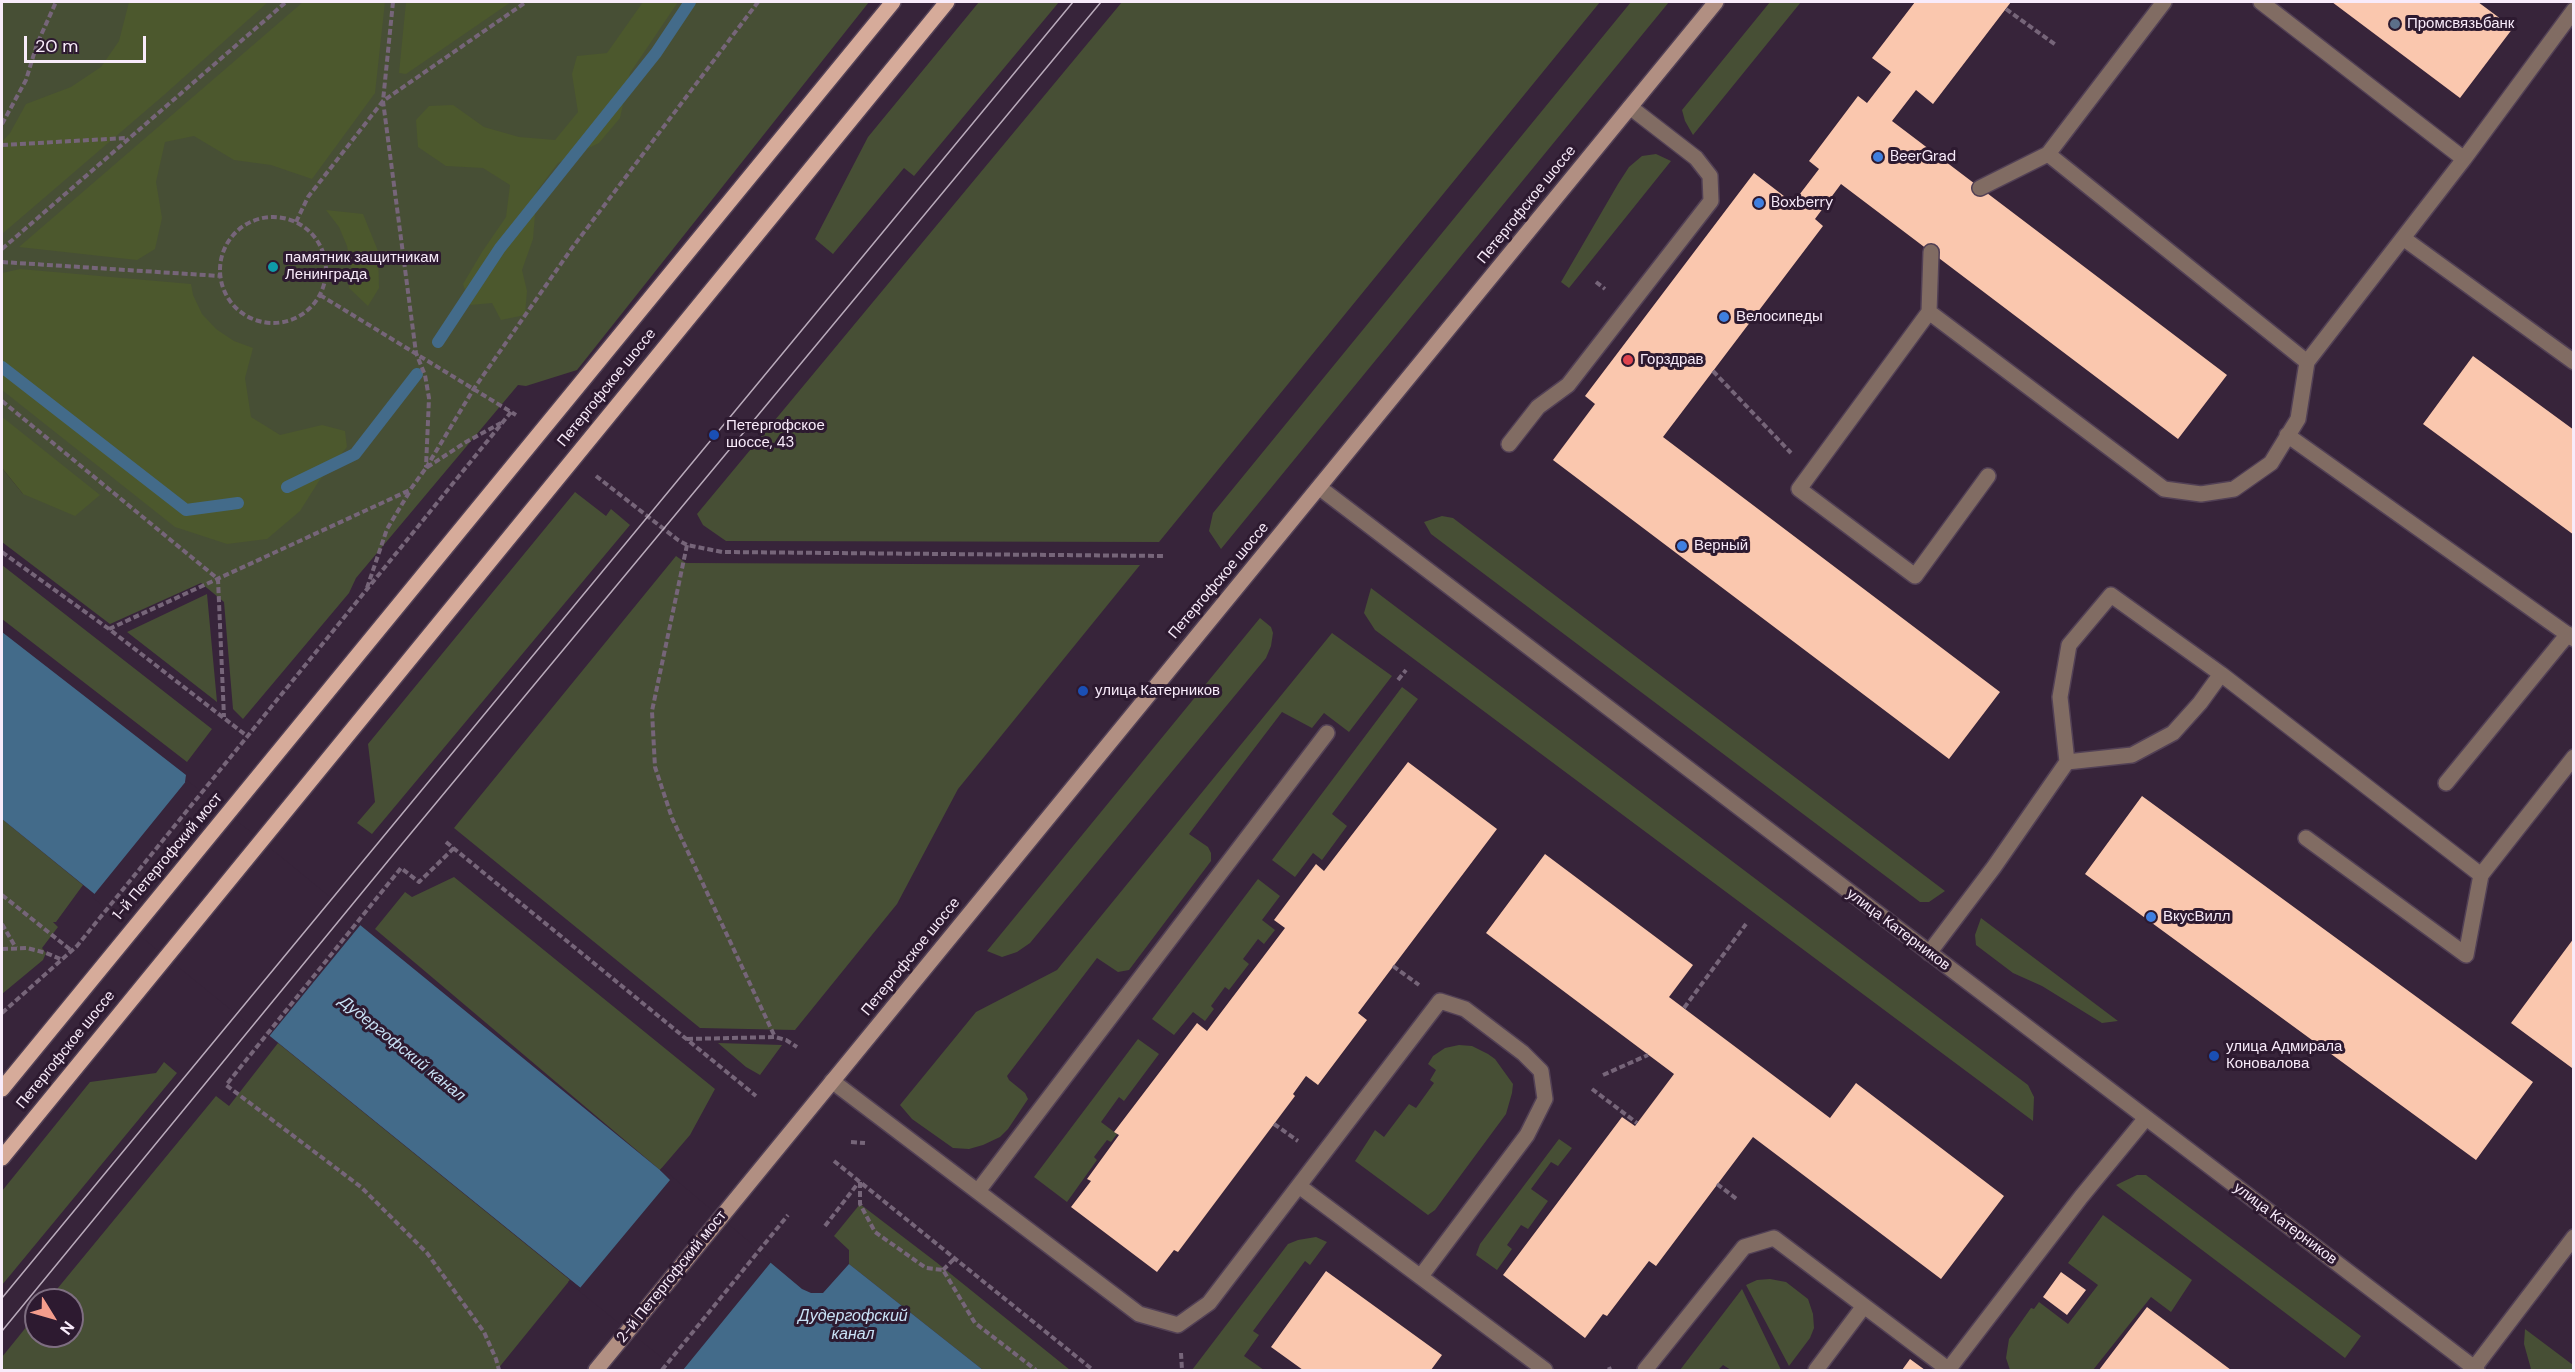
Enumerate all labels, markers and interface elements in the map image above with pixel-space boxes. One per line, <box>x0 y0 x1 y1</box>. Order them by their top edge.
place label: Промсвязьбанк <box>2407 15 2514 33</box>
marker: Промсвязьбанк <box>2388 17 2402 31</box>
scale bar <box>27 24 148 62</box>
text: 20 m <box>35 34 78 58</box>
street label: Петергофское шоссе <box>1474 142 1580 268</box>
place label: BeerGrad <box>1890 148 1956 166</box>
marker: BeerGrad <box>1871 150 1885 164</box>
place label: Boxberry <box>1771 194 1833 212</box>
marker: Boxberry <box>1752 196 1766 210</box>
place label: памятник защитникам Ленинграда <box>285 249 439 284</box>
marker: памятник защитникам Ленинграда <box>266 260 280 274</box>
place label: Велосипеды <box>1736 308 1823 326</box>
marker: Велосипеды <box>1717 310 1731 324</box>
street label: Петергофское шоссе <box>554 325 660 451</box>
place label: Горздрав <box>1640 351 1704 369</box>
marker: Горздрав <box>1621 353 1635 367</box>
place label: Петергофское шоссе, 43 <box>726 417 825 452</box>
marker: Петергофское шоссе, 43 <box>707 428 721 442</box>
street label: Петергофское шоссе <box>1165 519 1273 643</box>
place label: Верный <box>1694 537 1748 555</box>
marker: Верный <box>1675 539 1689 553</box>
place label: улица Катерников <box>1095 682 1220 700</box>
marker: улица Катерников <box>1076 684 1090 698</box>
street label: 1-й Петергофский мост <box>109 790 227 924</box>
street label: улица Катерников <box>1843 885 1953 975</box>
street label: Петергофское шоссе <box>858 894 964 1020</box>
place label: ВкусВилл <box>2163 908 2230 926</box>
marker: ВкусВилл <box>2144 910 2158 924</box>
street label: Петергофское шоссе <box>13 987 119 1113</box>
water label: Дудергофский канал <box>335 992 469 1106</box>
place label: улица Адмирала Коновалова <box>2226 1038 2342 1073</box>
marker: улица Адмирала Коновалова <box>2207 1049 2221 1063</box>
street label: улица Катерников <box>2230 1179 2340 1269</box>
street label: 2-й Петергофский мост <box>613 1207 731 1347</box>
north arrow <box>24 1288 84 1348</box>
water label: Дудергофский канал <box>798 1307 908 1345</box>
text: N <box>55 1317 79 1339</box>

